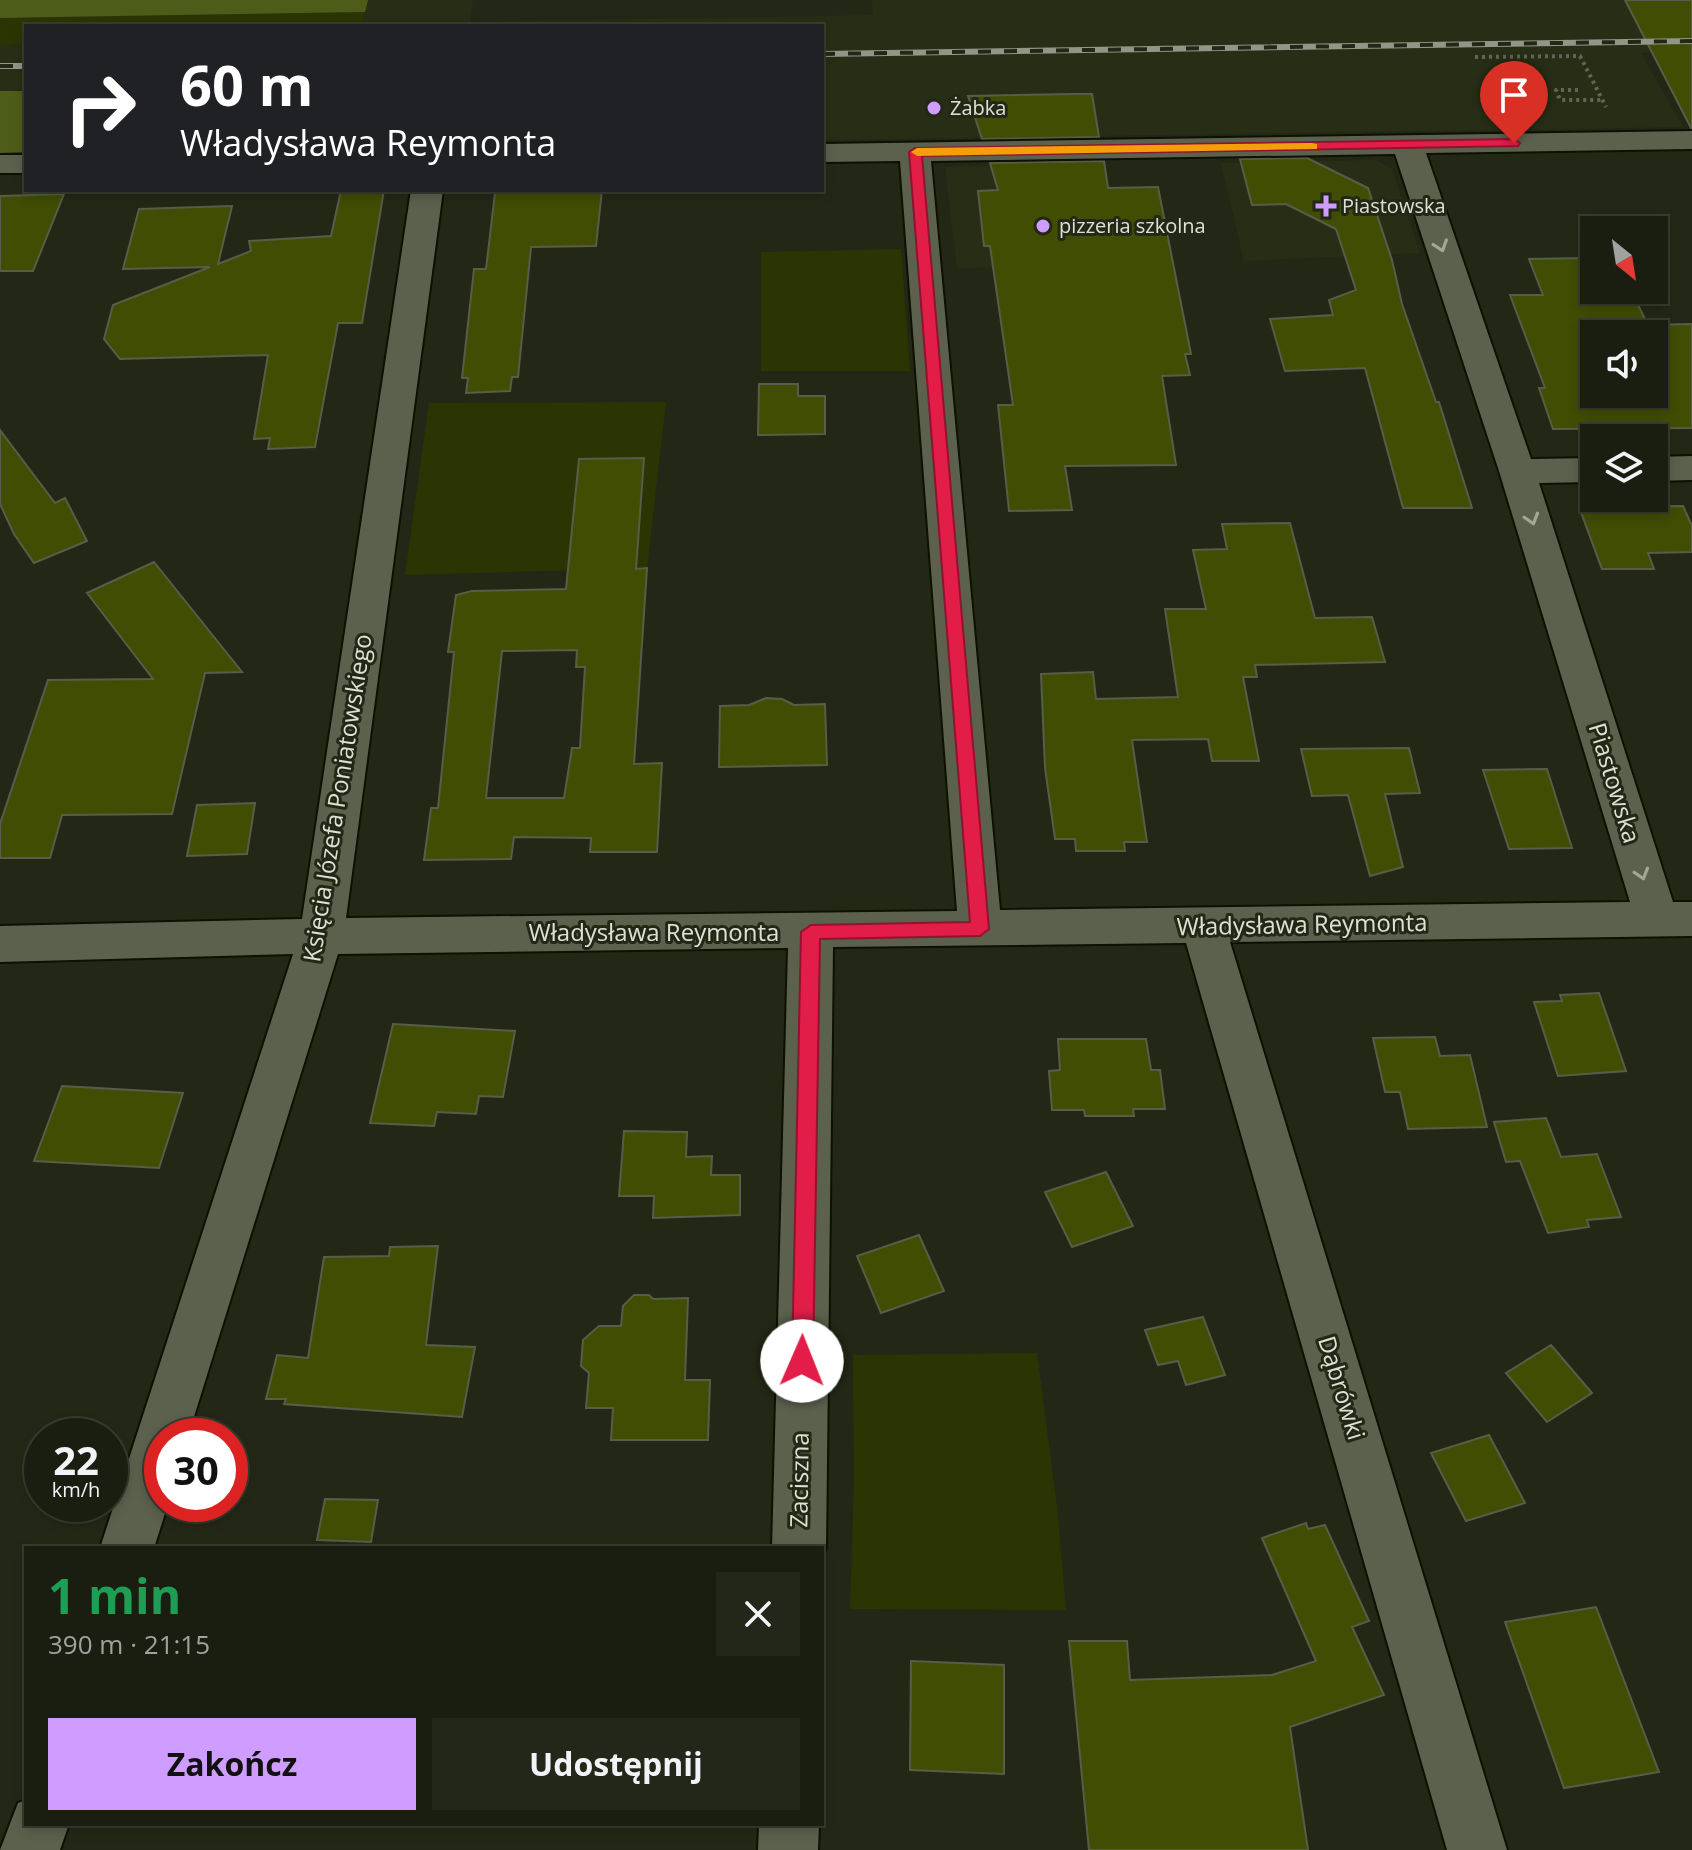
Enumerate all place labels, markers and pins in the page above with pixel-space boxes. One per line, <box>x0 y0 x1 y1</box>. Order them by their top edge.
pin <box>1480 61 1548 143</box>
place label: Żabka <box>950 94 1006 121</box>
marker: Żabka <box>925 99 943 117</box>
place label: Piastowska <box>1342 192 1446 219</box>
marker: Piastowska <box>1317 197 1335 215</box>
place label: pizzeria szkolna <box>1059 212 1206 239</box>
marker: pizzeria szkolna <box>1034 217 1052 235</box>

